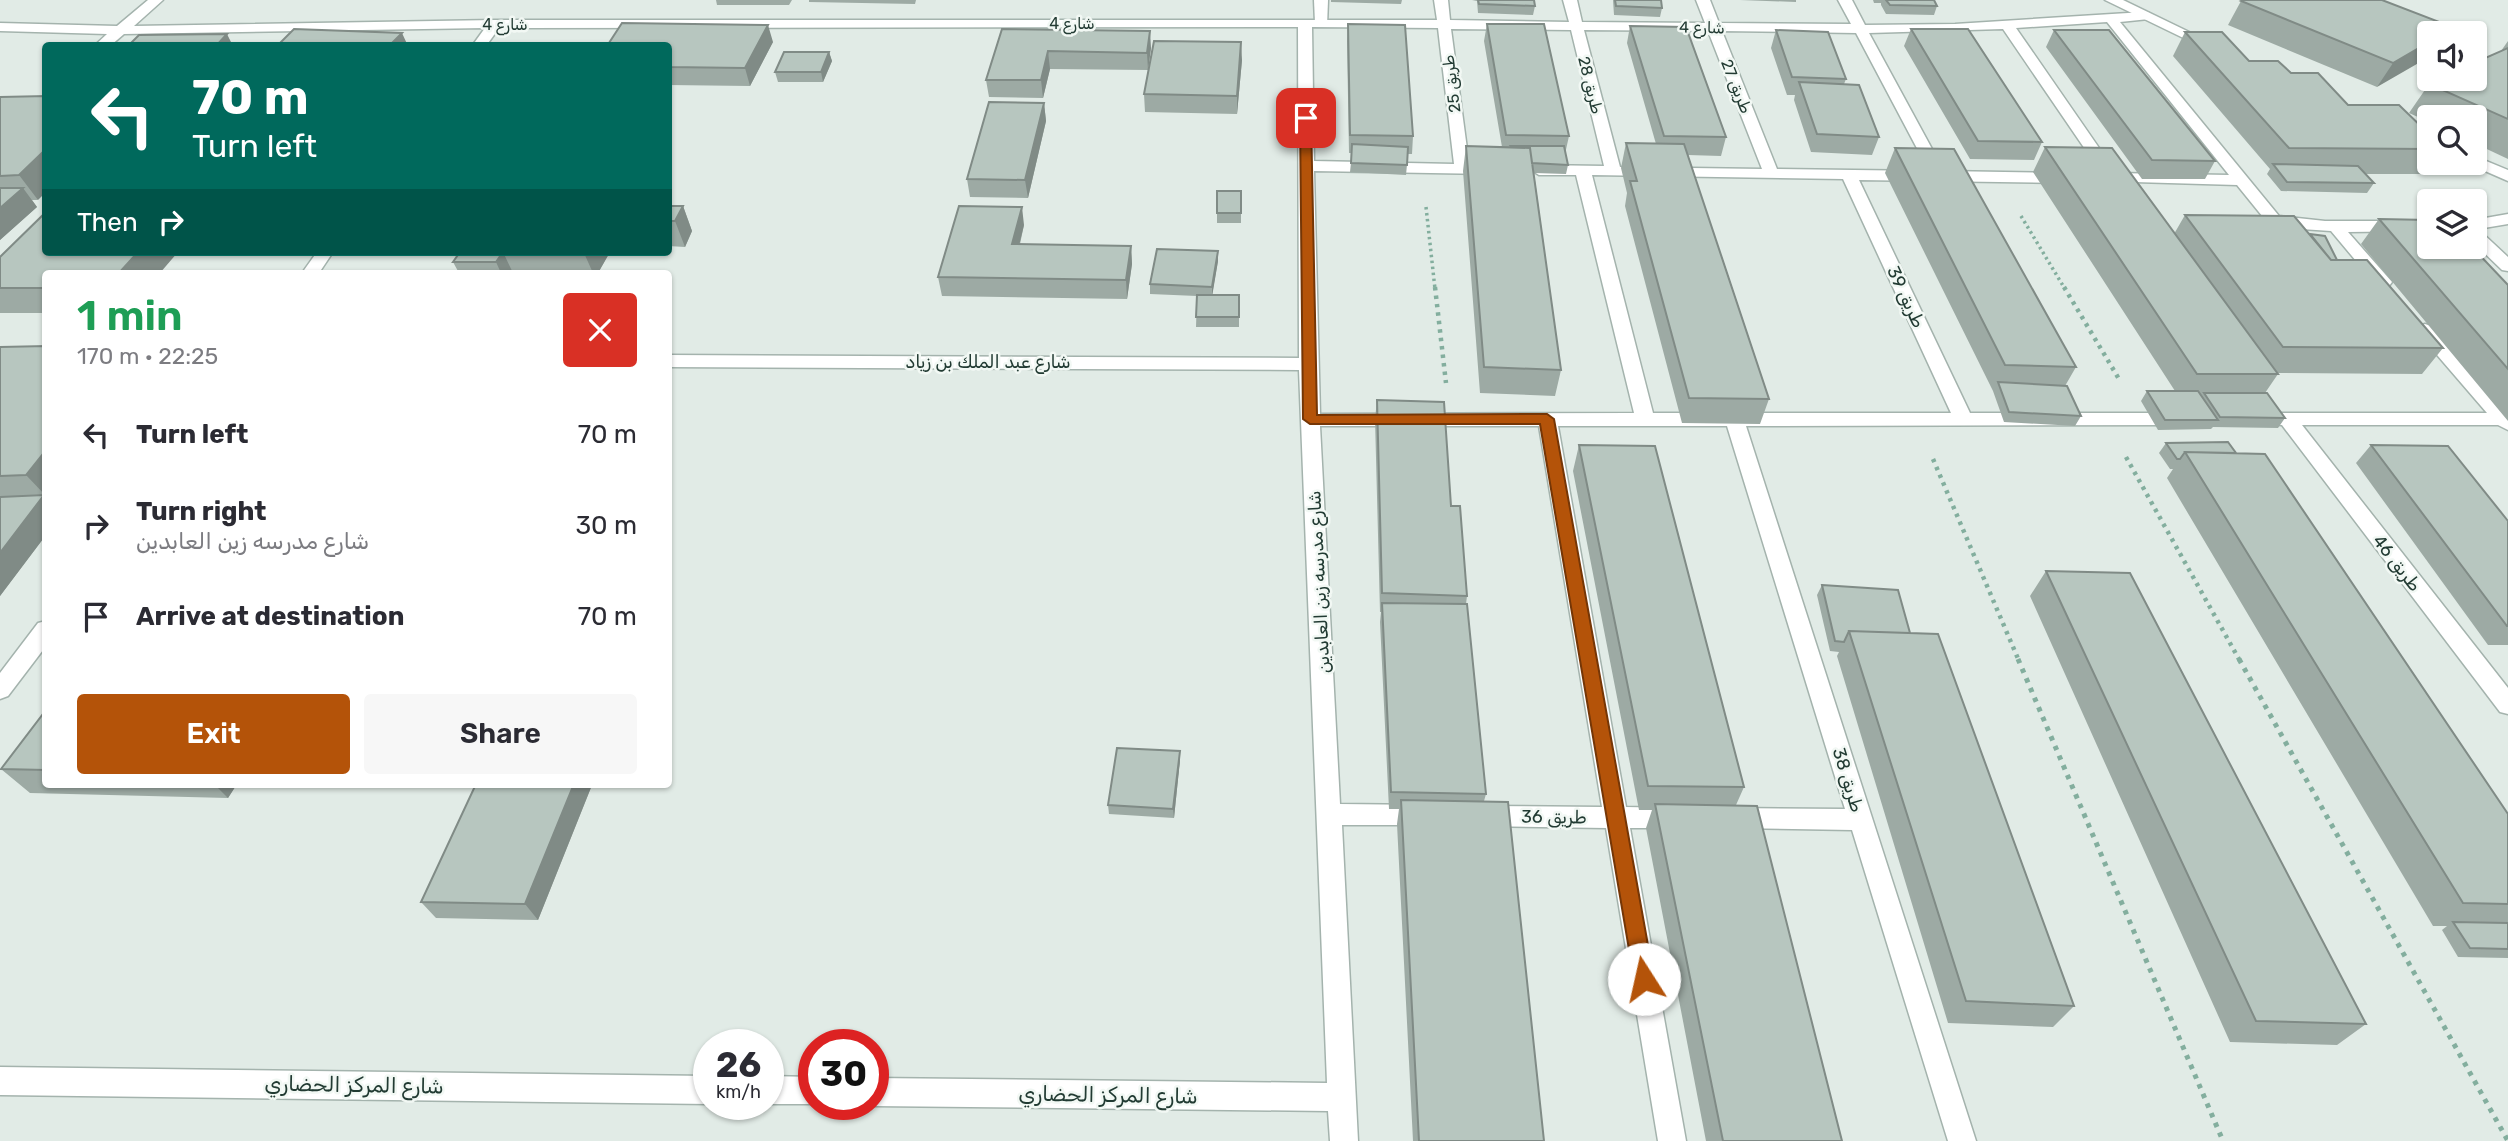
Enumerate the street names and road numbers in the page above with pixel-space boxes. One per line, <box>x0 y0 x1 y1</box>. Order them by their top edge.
street label: شارع 4 <box>1049 14 1095 35</box>
street label: شارع 4 <box>482 15 528 36</box>
street label: شارع 4 <box>1679 18 1725 39</box>
street label: طريق 25 <box>1439 54 1465 114</box>
street label: طريق 28 <box>1573 54 1607 116</box>
street label: طريق 27 <box>1716 56 1756 116</box>
street label: طريق 39 <box>1882 263 1930 331</box>
street label: شارع عبد الملك بن زياد <box>905 351 1071 374</box>
street label: شارع مدرسه زين العابدين <box>1303 490 1336 674</box>
street label: طريق 46 <box>2368 530 2426 596</box>
street label: طريق 38 <box>1828 745 1868 815</box>
street label: طريق 36 <box>1521 805 1587 829</box>
street label: شارع المركز الحضاري <box>264 1070 444 1101</box>
street label: شارع المركز الحضاري <box>1018 1080 1198 1111</box>

